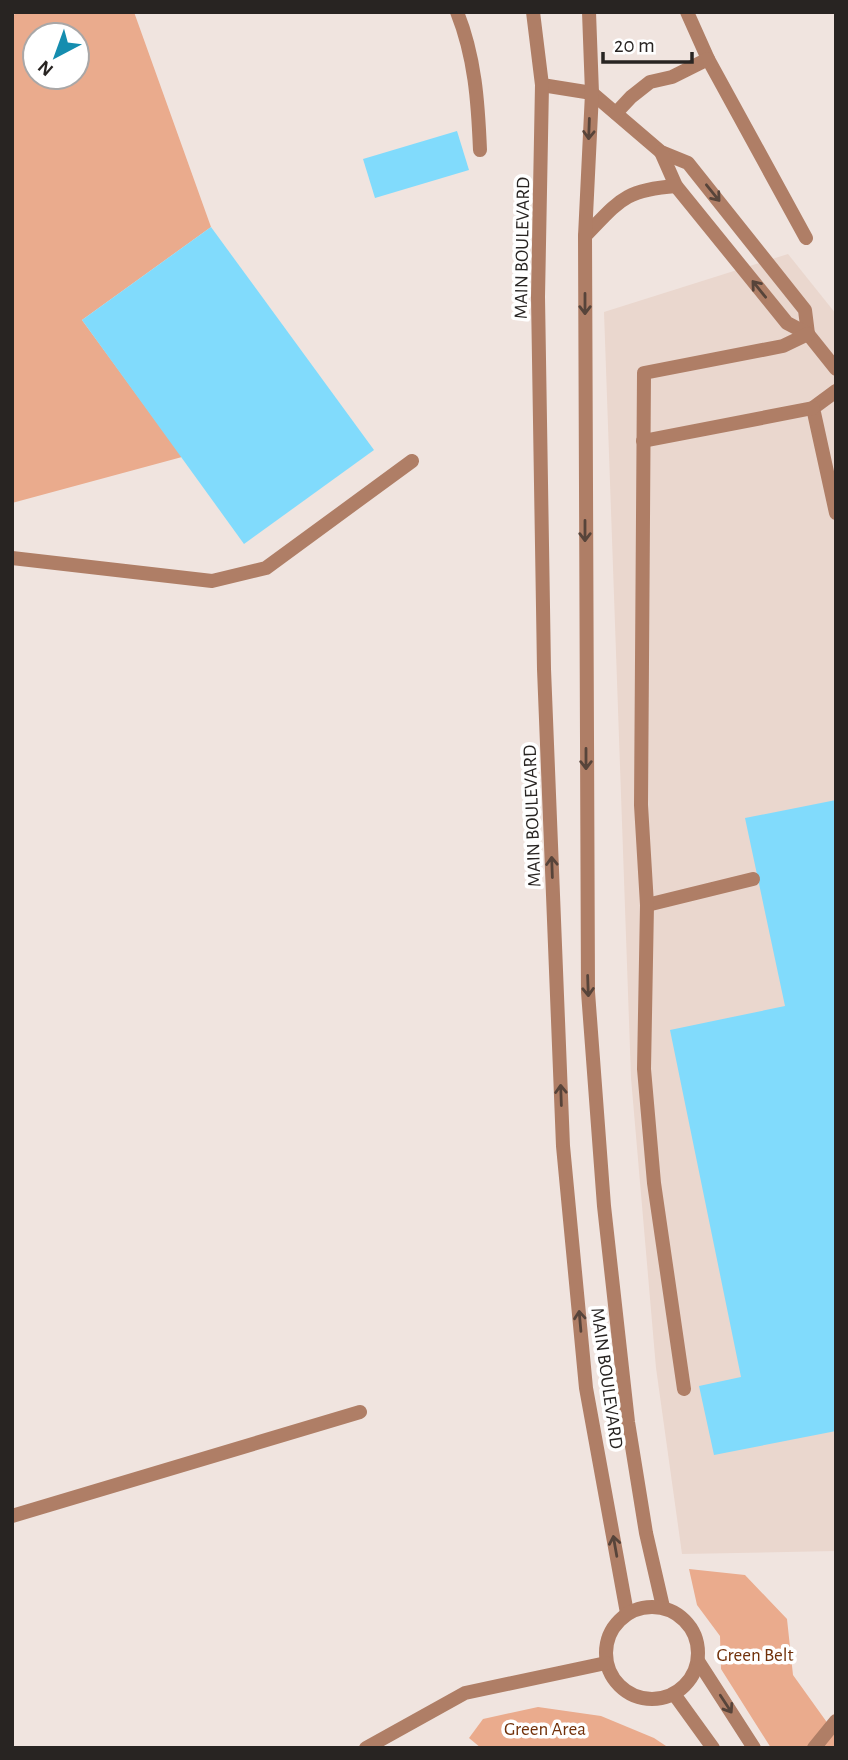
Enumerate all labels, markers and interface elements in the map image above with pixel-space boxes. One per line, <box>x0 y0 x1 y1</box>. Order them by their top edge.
north arrow <box>21 21 91 91</box>
scale bar <box>603 21 692 65</box>
text: 20 m <box>614 35 655 56</box>
text: N <box>35 56 57 79</box>
one-way arrow <box>582 118 595 141</box>
street label: MAIN BOULEVARD <box>512 177 533 319</box>
one-way arrow <box>705 183 720 201</box>
one-way arrow <box>751 280 767 298</box>
one-way arrow <box>578 292 592 315</box>
one-way arrow <box>578 520 592 543</box>
street label: MAIN BOULEVARD <box>521 744 544 887</box>
one-way arrow <box>579 747 592 770</box>
one-way arrow <box>546 856 559 879</box>
one-way arrow <box>581 975 595 998</box>
one-way arrow <box>555 1084 568 1107</box>
street label: MAIN BOULEVARD <box>587 1306 626 1450</box>
one-way arrow <box>573 1311 586 1333</box>
one-way arrow <box>608 1535 621 1558</box>
park label: Green Belt <box>716 1646 794 1665</box>
one-way arrow <box>719 1694 733 1714</box>
park label: Green Area <box>504 1720 586 1739</box>

